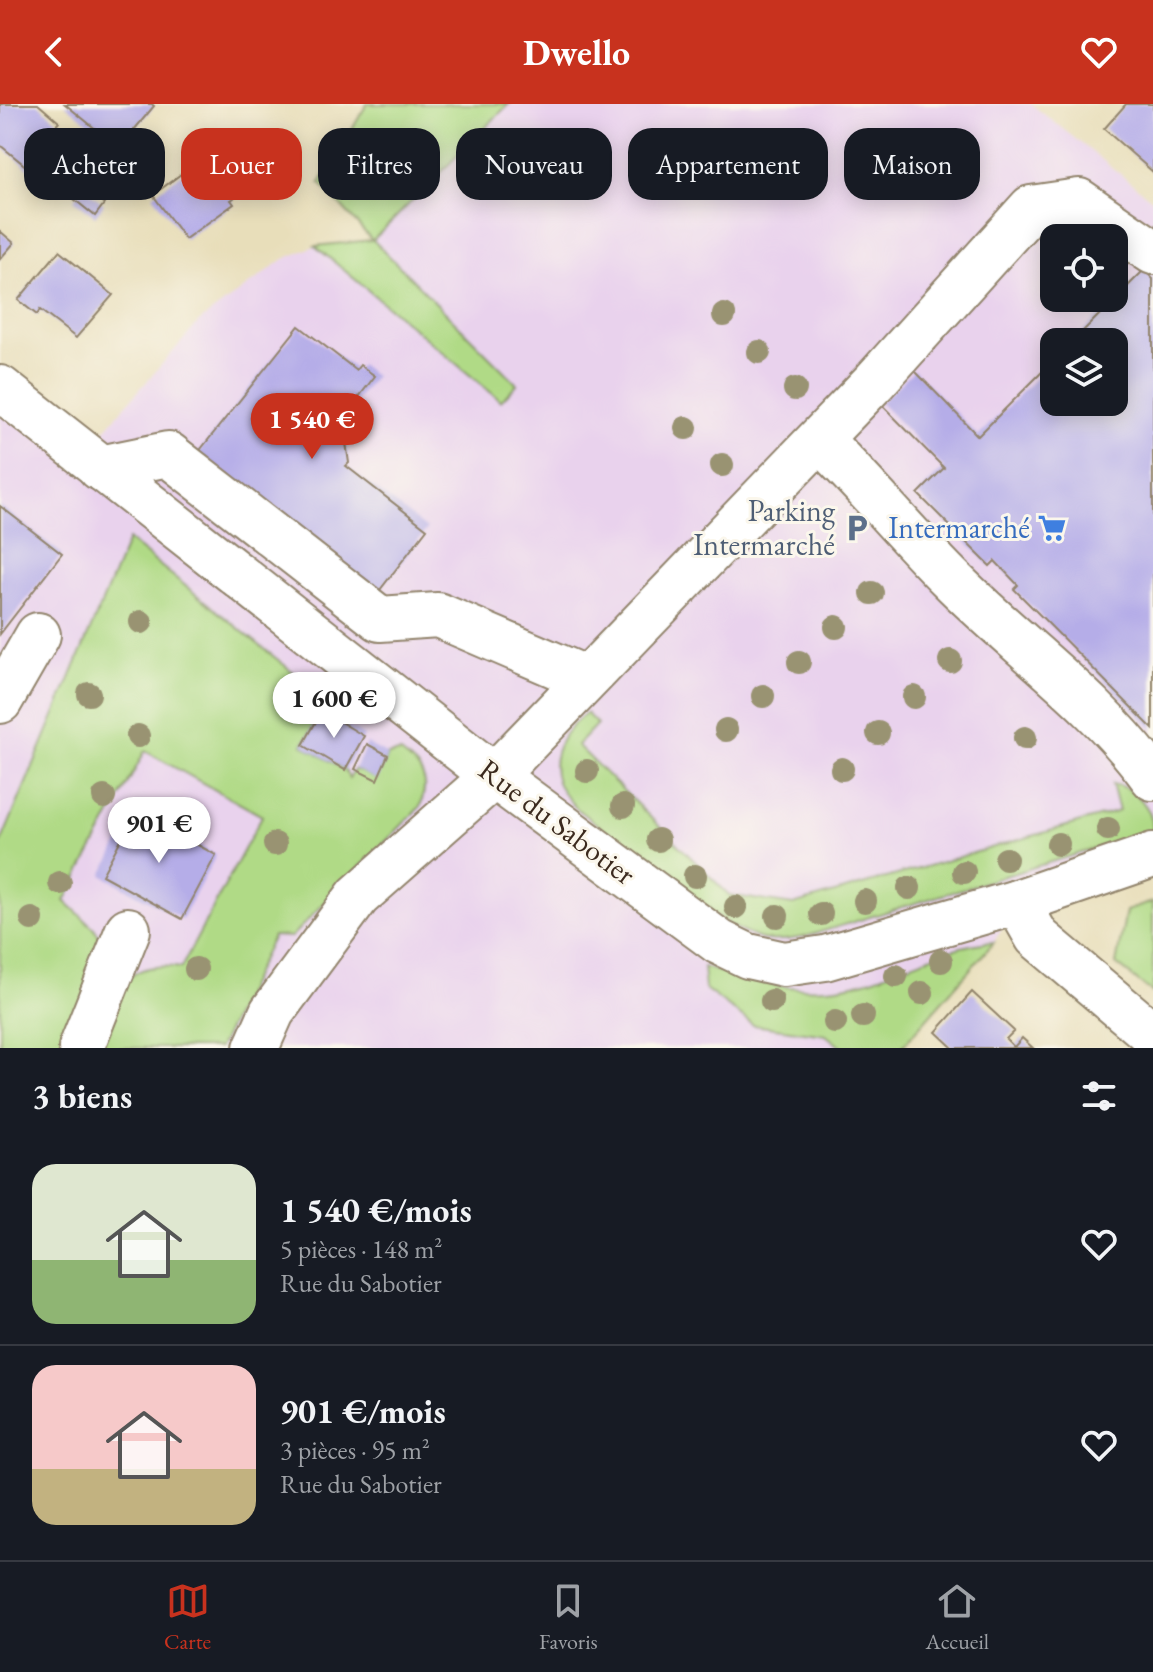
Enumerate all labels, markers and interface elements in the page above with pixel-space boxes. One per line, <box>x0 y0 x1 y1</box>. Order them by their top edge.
text: Dwello <box>523 29 630 76</box>
icon: back <box>32 30 76 74</box>
icon: heart <box>1077 30 1121 74</box>
chip: Acheter <box>24 128 165 200</box>
chip: Louer <box>181 128 302 200</box>
chip: Filtres <box>318 128 440 200</box>
chip: Nouveau <box>456 128 612 200</box>
chip: Appartement <box>628 128 828 200</box>
chip: Maison <box>844 128 980 200</box>
map controls <box>1040 224 1128 416</box>
button: locate <box>1040 224 1128 312</box>
button: layers <box>1040 328 1128 416</box>
pin: 1 540 € <box>238 393 386 461</box>
text: 1 540 € <box>269 402 355 436</box>
place label: Parking Intermarché <box>693 491 836 564</box>
place label: Intermarché <box>888 508 1030 547</box>
parking icon: Parking Intermarché <box>842 513 872 543</box>
supermarket icon: Intermarché <box>1037 513 1067 543</box>
pin: 1 600 € <box>260 672 408 740</box>
text: 1 600 € <box>291 681 377 715</box>
street label: Rue du Sabotier <box>471 750 644 893</box>
pin: 901 € <box>103 797 215 865</box>
text: 901 € <box>126 806 192 840</box>
text: 3 biens <box>32 1074 132 1118</box>
icon: filters <box>1077 1074 1121 1118</box>
text: 1 540 €/mois <box>280 1188 472 1232</box>
icon: home <box>96 1196 192 1292</box>
icon: heart <box>1077 1222 1121 1266</box>
text: 5 pièces · 148 m² <box>280 1232 442 1266</box>
text: Rue du Sabotier <box>280 1266 442 1300</box>
text: 901 €/mois <box>280 1389 446 1433</box>
icon: home <box>96 1397 192 1493</box>
icon: heart <box>1077 1423 1121 1467</box>
text: 3 pièces · 95 m² <box>280 1433 430 1467</box>
text: Rue du Sabotier <box>280 1467 442 1501</box>
tab: Carte <box>164 1579 211 1656</box>
tab: Favoris <box>539 1579 598 1656</box>
tab: Accueil <box>926 1579 989 1656</box>

